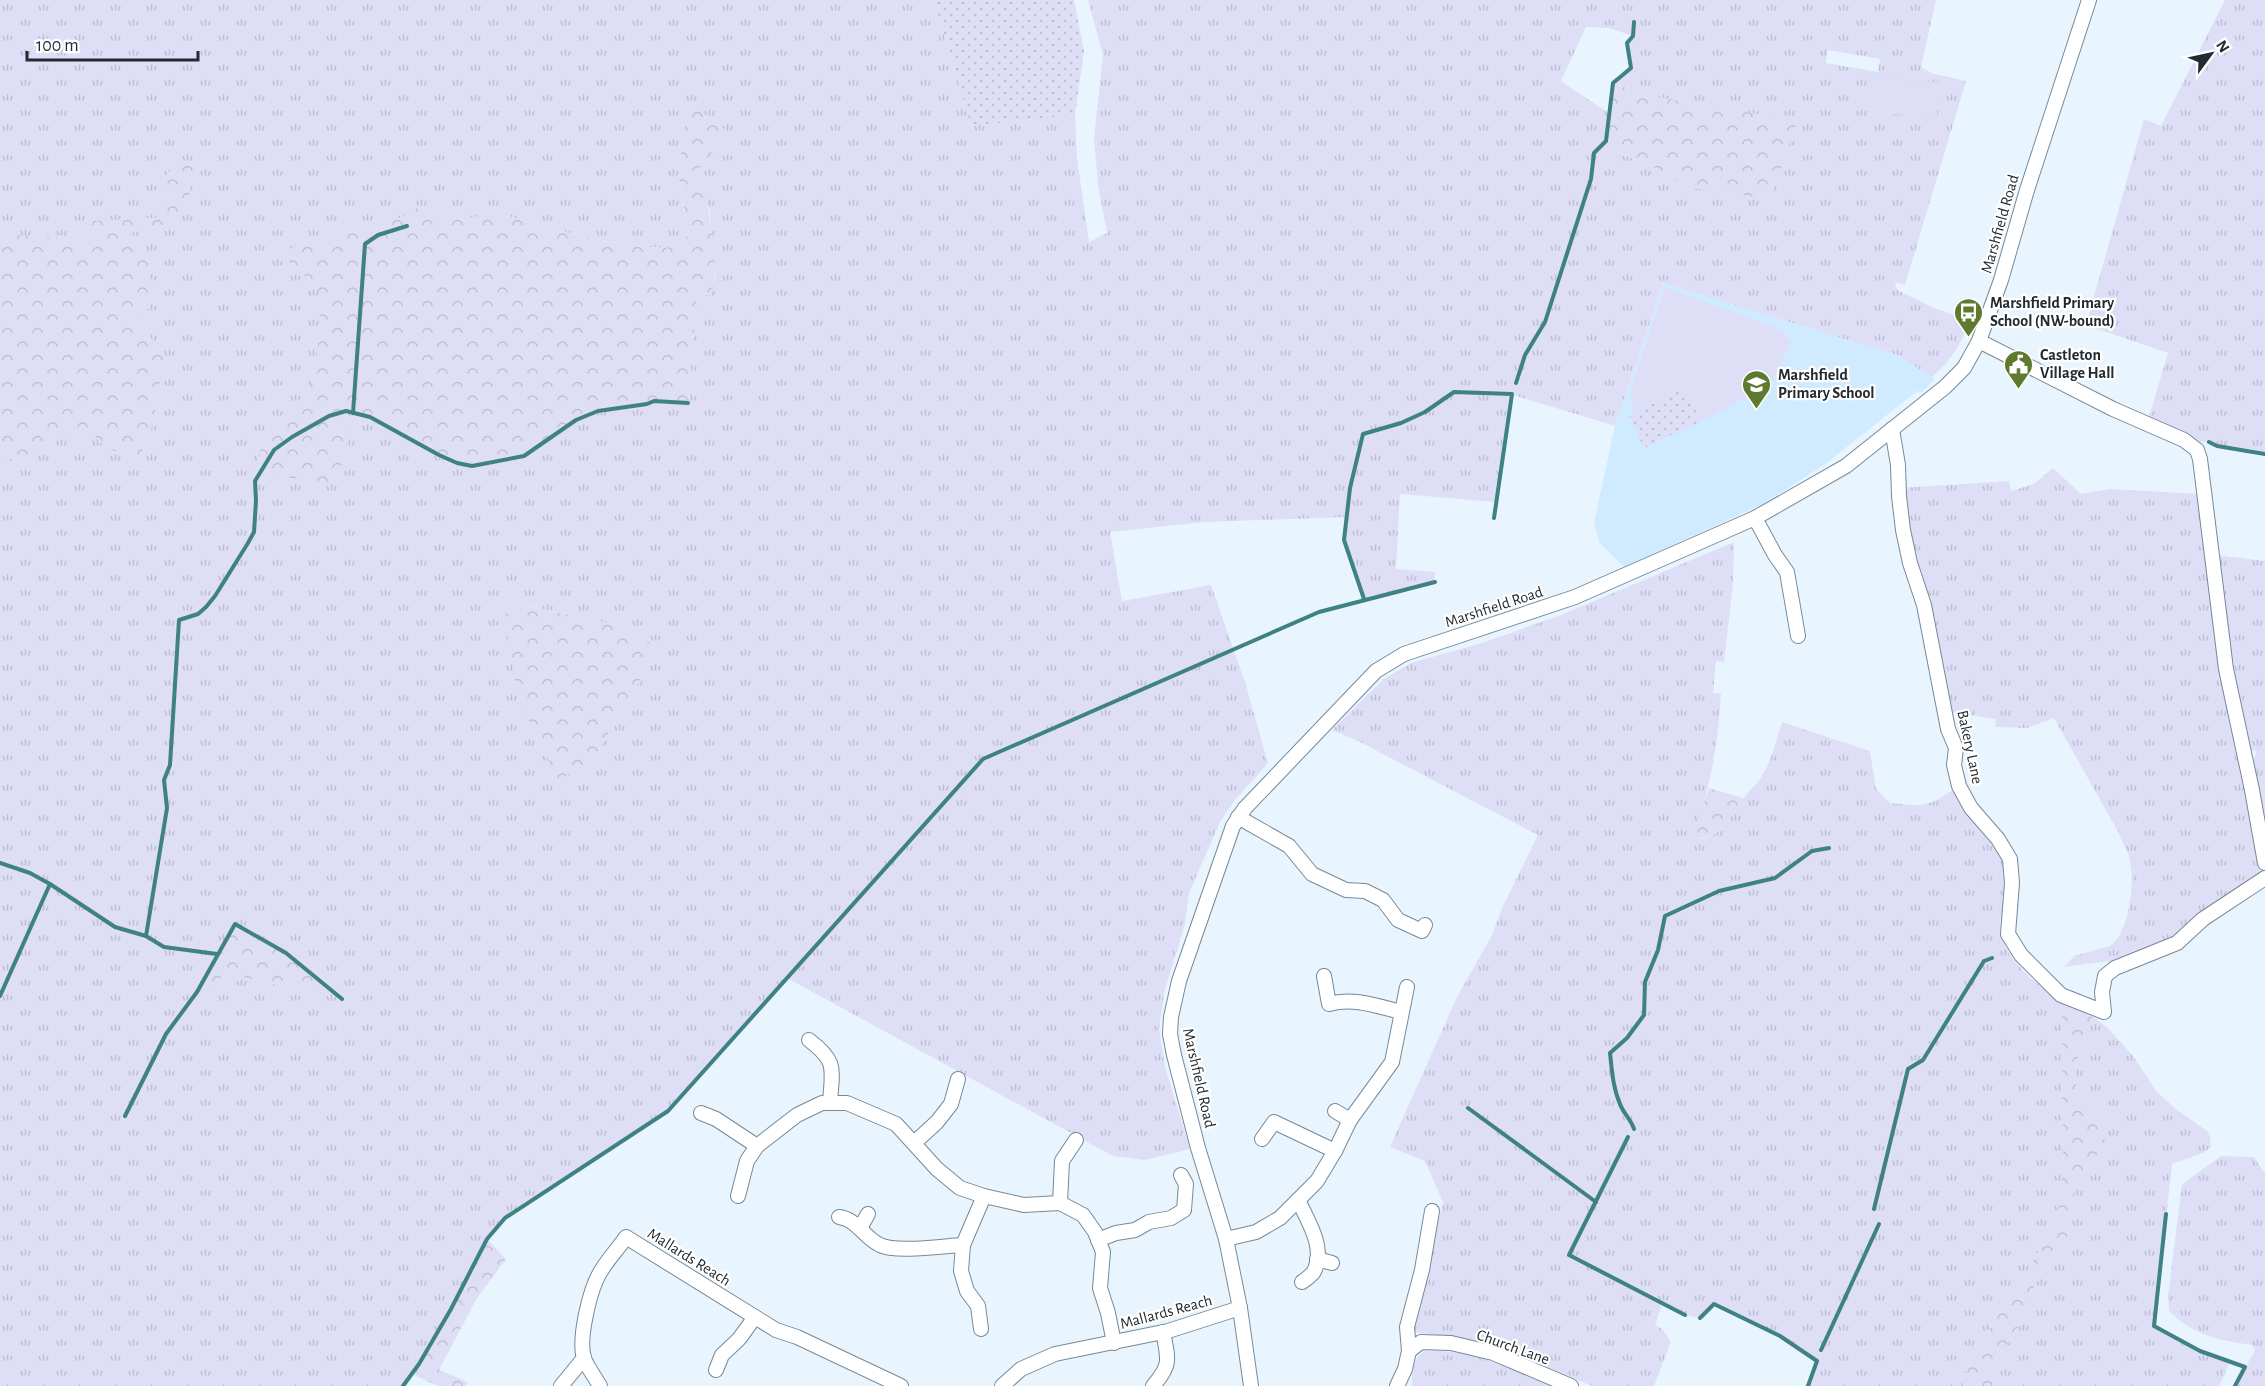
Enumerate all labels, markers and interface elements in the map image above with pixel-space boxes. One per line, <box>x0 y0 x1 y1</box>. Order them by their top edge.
scale bar <box>27 24 198 62</box>
north arrow <box>2181 24 2241 84</box>
text: 100 m <box>36 37 79 55</box>
text: N <box>2213 37 2232 55</box>
street label: Marshfield Road <box>1978 173 2022 275</box>
place label: Marshfield Primary School (NW-bound) <box>1990 295 2115 329</box>
bus stop icon: Marshfield Primary School (NW-bound) <box>1953 296 1985 338</box>
place label: Castleton Village Hall <box>2040 347 2115 381</box>
public building icon: Castleton Village Hall <box>2003 348 2035 390</box>
place label: Marshfield Primary School <box>1778 367 1875 402</box>
school or university icon: Marshfield Primary School <box>1741 368 1773 410</box>
street label: Marshfield Road <box>1443 584 1545 630</box>
street label: Bakery Lane <box>1953 709 1986 785</box>
street label: Marshfield Road <box>1180 1027 1218 1129</box>
street label: Mallards Reach <box>645 1225 733 1289</box>
street label: Mallards Reach <box>1118 1292 1214 1332</box>
street label: Church Lane <box>1474 1326 1552 1368</box>

